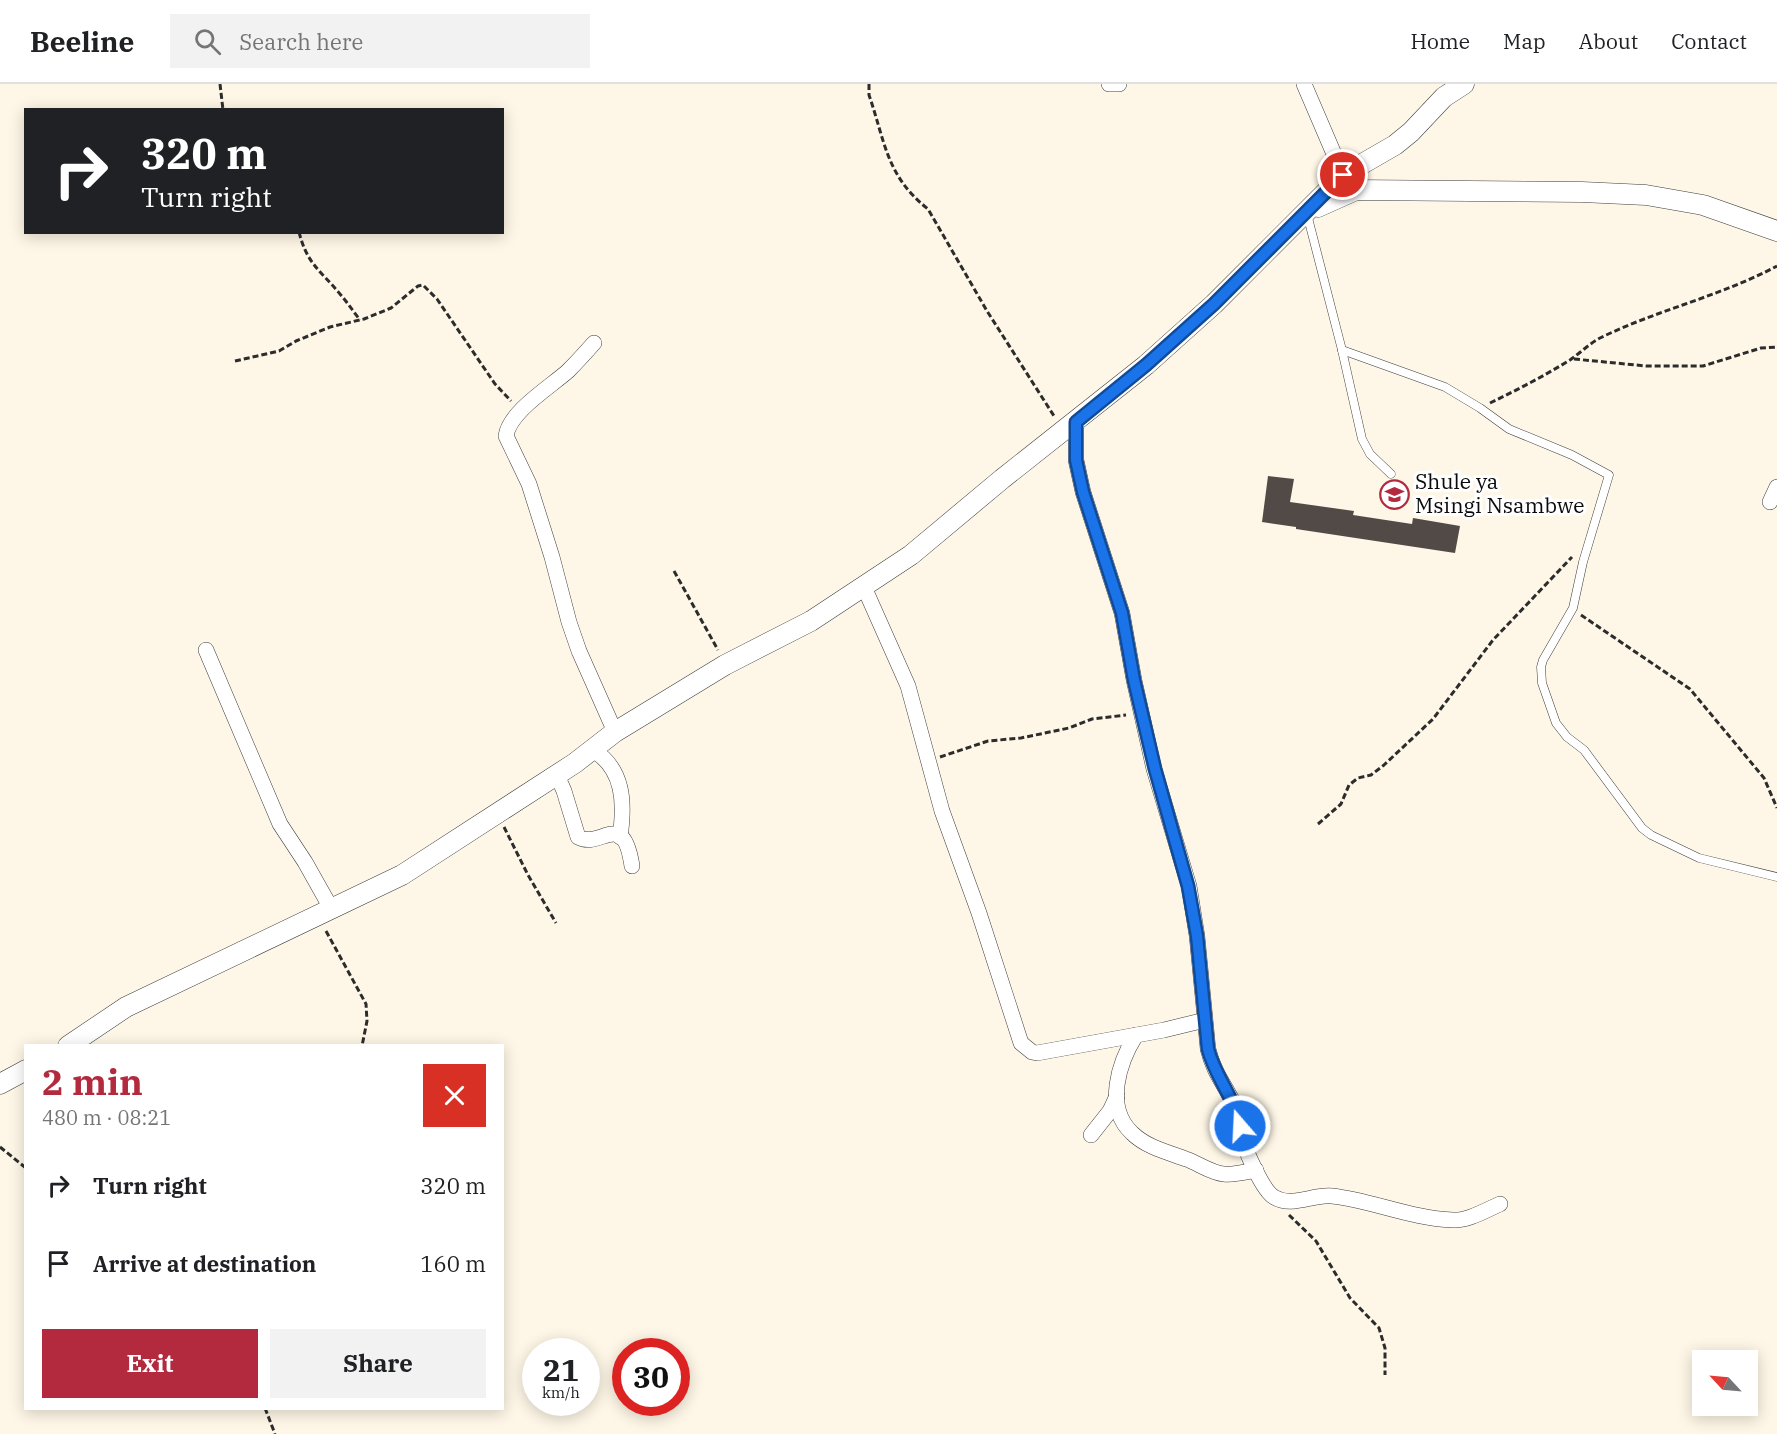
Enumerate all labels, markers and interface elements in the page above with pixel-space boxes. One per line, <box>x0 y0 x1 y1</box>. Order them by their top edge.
search box <box>170 14 590 68</box>
text: Beeline <box>30 23 134 60</box>
icon: search <box>191 25 224 58</box>
text: Search here <box>239 27 363 56</box>
text: Home <box>1410 27 1470 55</box>
text: Map <box>1503 27 1546 55</box>
text: About <box>1579 27 1638 55</box>
text: Contact <box>1671 27 1747 55</box>
text: 320 m <box>141 126 267 181</box>
icon: right <box>42 132 120 210</box>
pin <box>1317 149 1368 200</box>
icon: arrive <box>1326 158 1359 191</box>
text: Turn right <box>141 179 272 214</box>
place label: Shule ya Msingi Nsambwe <box>1415 467 1585 519</box>
school or university icon: Shule ya Msingi Nsambwe <box>1378 478 1410 510</box>
text: 2 min <box>42 1058 143 1105</box>
button: close <box>423 1064 486 1127</box>
position arrow <box>1208 1094 1272 1158</box>
text: 480 m · 08:21 <box>42 1104 171 1131</box>
icon: right <box>42 1169 75 1202</box>
text: Turn right <box>93 1171 207 1200</box>
text: 320 m <box>420 1171 486 1200</box>
icon: arrive <box>42 1247 75 1280</box>
text: Arrive at destination <box>93 1249 316 1278</box>
text: 160 m <box>420 1249 486 1278</box>
button: Exit <box>42 1329 258 1398</box>
button: Share <box>270 1329 486 1398</box>
speed limit sign: 30 <box>612 1338 690 1416</box>
text: 21 <box>543 1350 579 1389</box>
north arrow <box>1692 1350 1758 1416</box>
map controls <box>1692 1350 1758 1416</box>
text: km/h <box>542 1383 580 1402</box>

